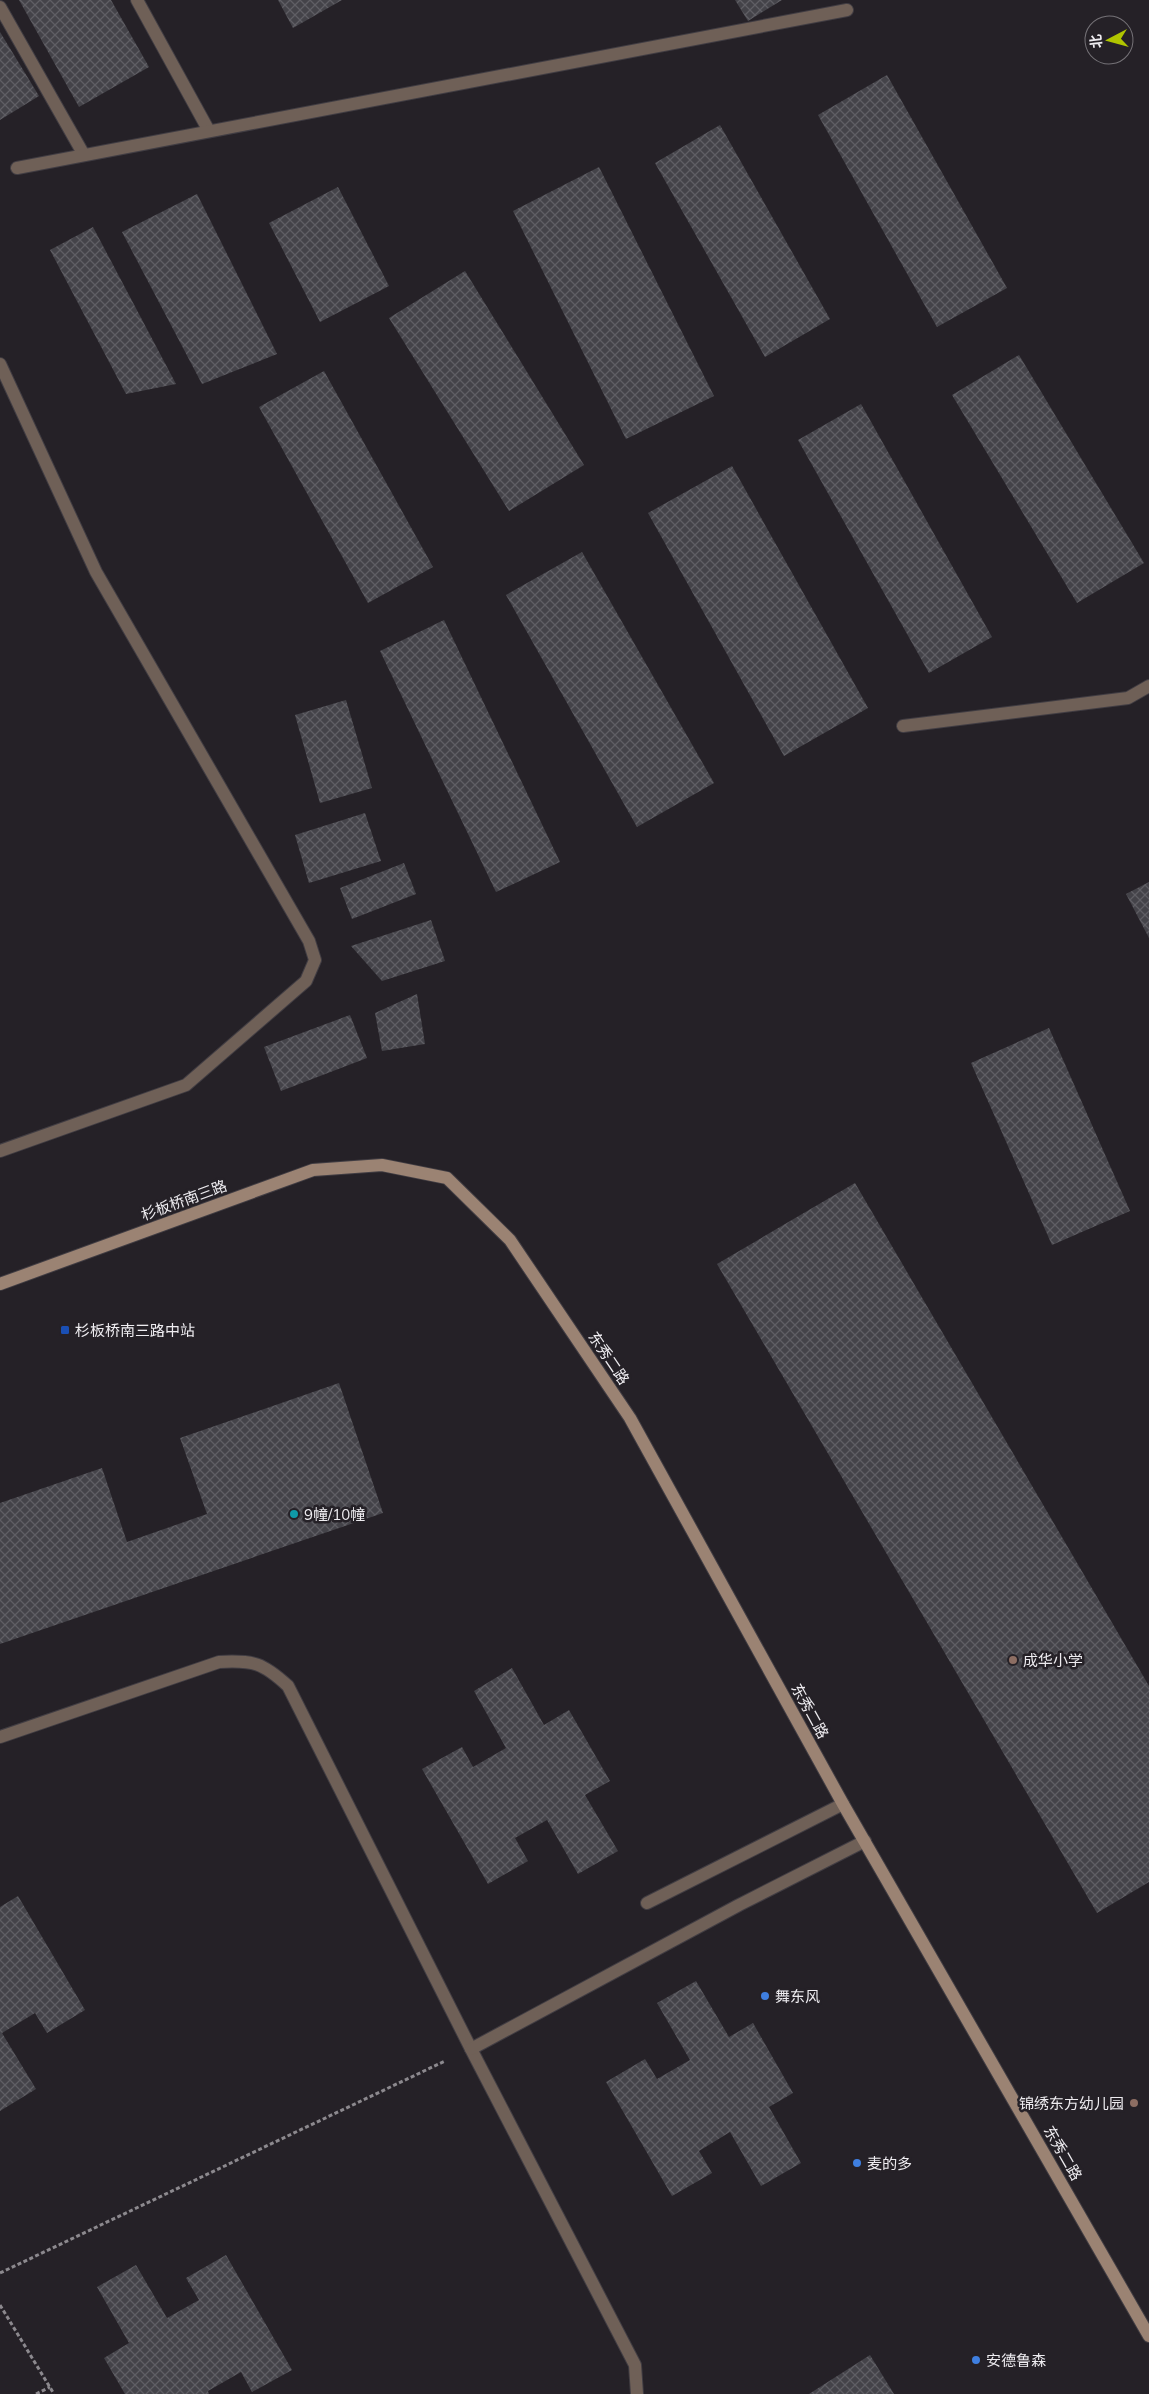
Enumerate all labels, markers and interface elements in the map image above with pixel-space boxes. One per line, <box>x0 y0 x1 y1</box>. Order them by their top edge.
north arrow <box>1084 15 1134 65</box>
text: 北 <box>1086 33 1106 49</box>
street label: 杉板桥南三路 <box>138 1176 230 1224</box>
place label: 杉板桥南三路中站 <box>75 1321 195 1340</box>
marker: 杉板桥南三路中站 <box>59 1324 71 1336</box>
street label: 东秀二路 <box>584 1328 634 1388</box>
place label: 9幢/10幢 <box>304 1505 365 1524</box>
marker: 9幢/10幢 <box>288 1508 300 1520</box>
place label: 成华小学 <box>1023 1651 1083 1670</box>
marker: 成华小学 <box>1007 1654 1019 1666</box>
street label: 东秀二路 <box>787 1680 833 1742</box>
place label: 舞东风 <box>775 1987 820 2006</box>
marker: 舞东风 <box>759 1990 771 2002</box>
place label: 锦绣东方幼儿园 <box>1019 2094 1124 2113</box>
marker: 锦绣东方幼儿园 <box>1128 2097 1140 2109</box>
street label: 东秀二路 <box>1040 2122 1086 2184</box>
place label: 麦的多 <box>867 2154 912 2173</box>
marker: 麦的多 <box>851 2157 863 2169</box>
place label: 安德鲁森 <box>986 2351 1046 2370</box>
marker: 安德鲁森 <box>970 2354 982 2366</box>

